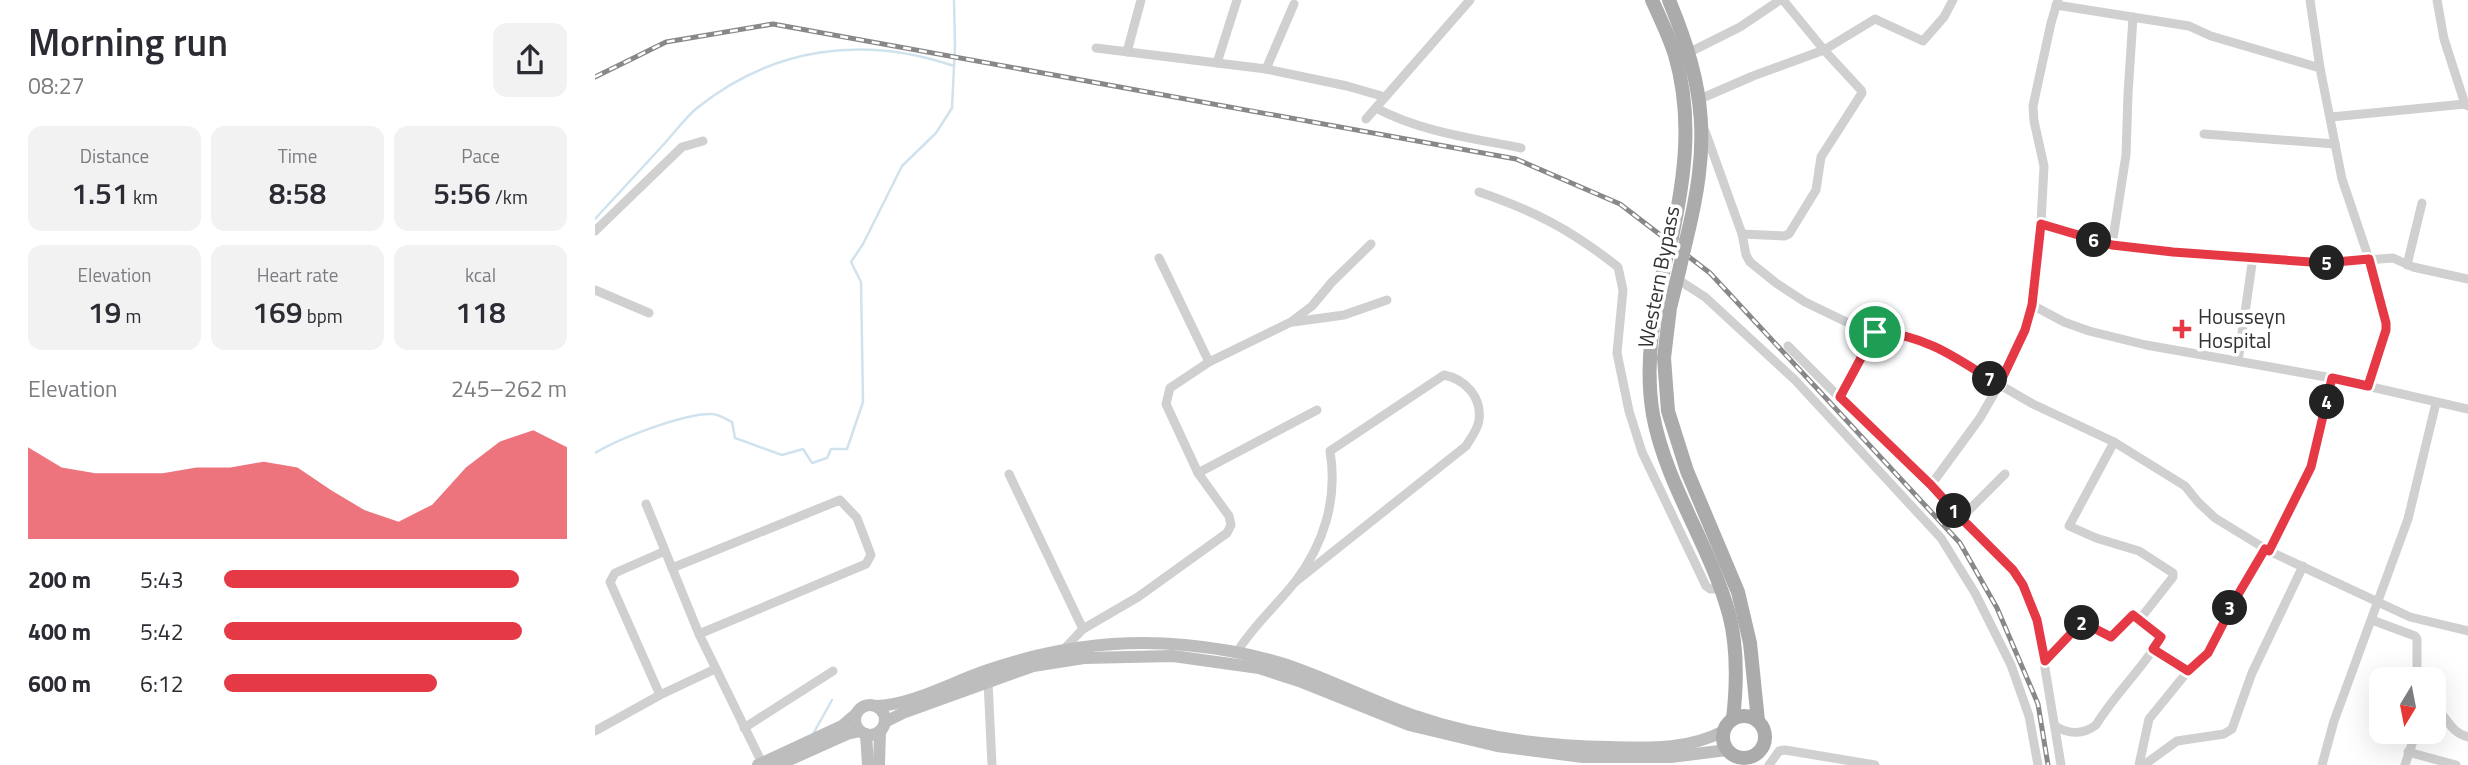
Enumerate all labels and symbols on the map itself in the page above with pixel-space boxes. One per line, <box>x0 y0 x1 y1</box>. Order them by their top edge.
street label: Western Bypass <box>1629 203 1687 350</box>
pin: 6 <box>2077 222 2111 258</box>
pin: 5 <box>2309 246 2345 280</box>
place label: Housseyn Hospital <box>2198 300 2286 356</box>
pin <box>1845 302 1905 362</box>
marker: Housseyn Hospital <box>2172 319 2192 339</box>
pin: 7 <box>1973 362 2007 396</box>
pin: 4 <box>2309 384 2345 420</box>
pin: 1 <box>1937 494 1971 528</box>
pin: 3 <box>2213 590 2247 626</box>
pin: 2 <box>2065 606 2099 640</box>
north arrow <box>2369 667 2447 744</box>

